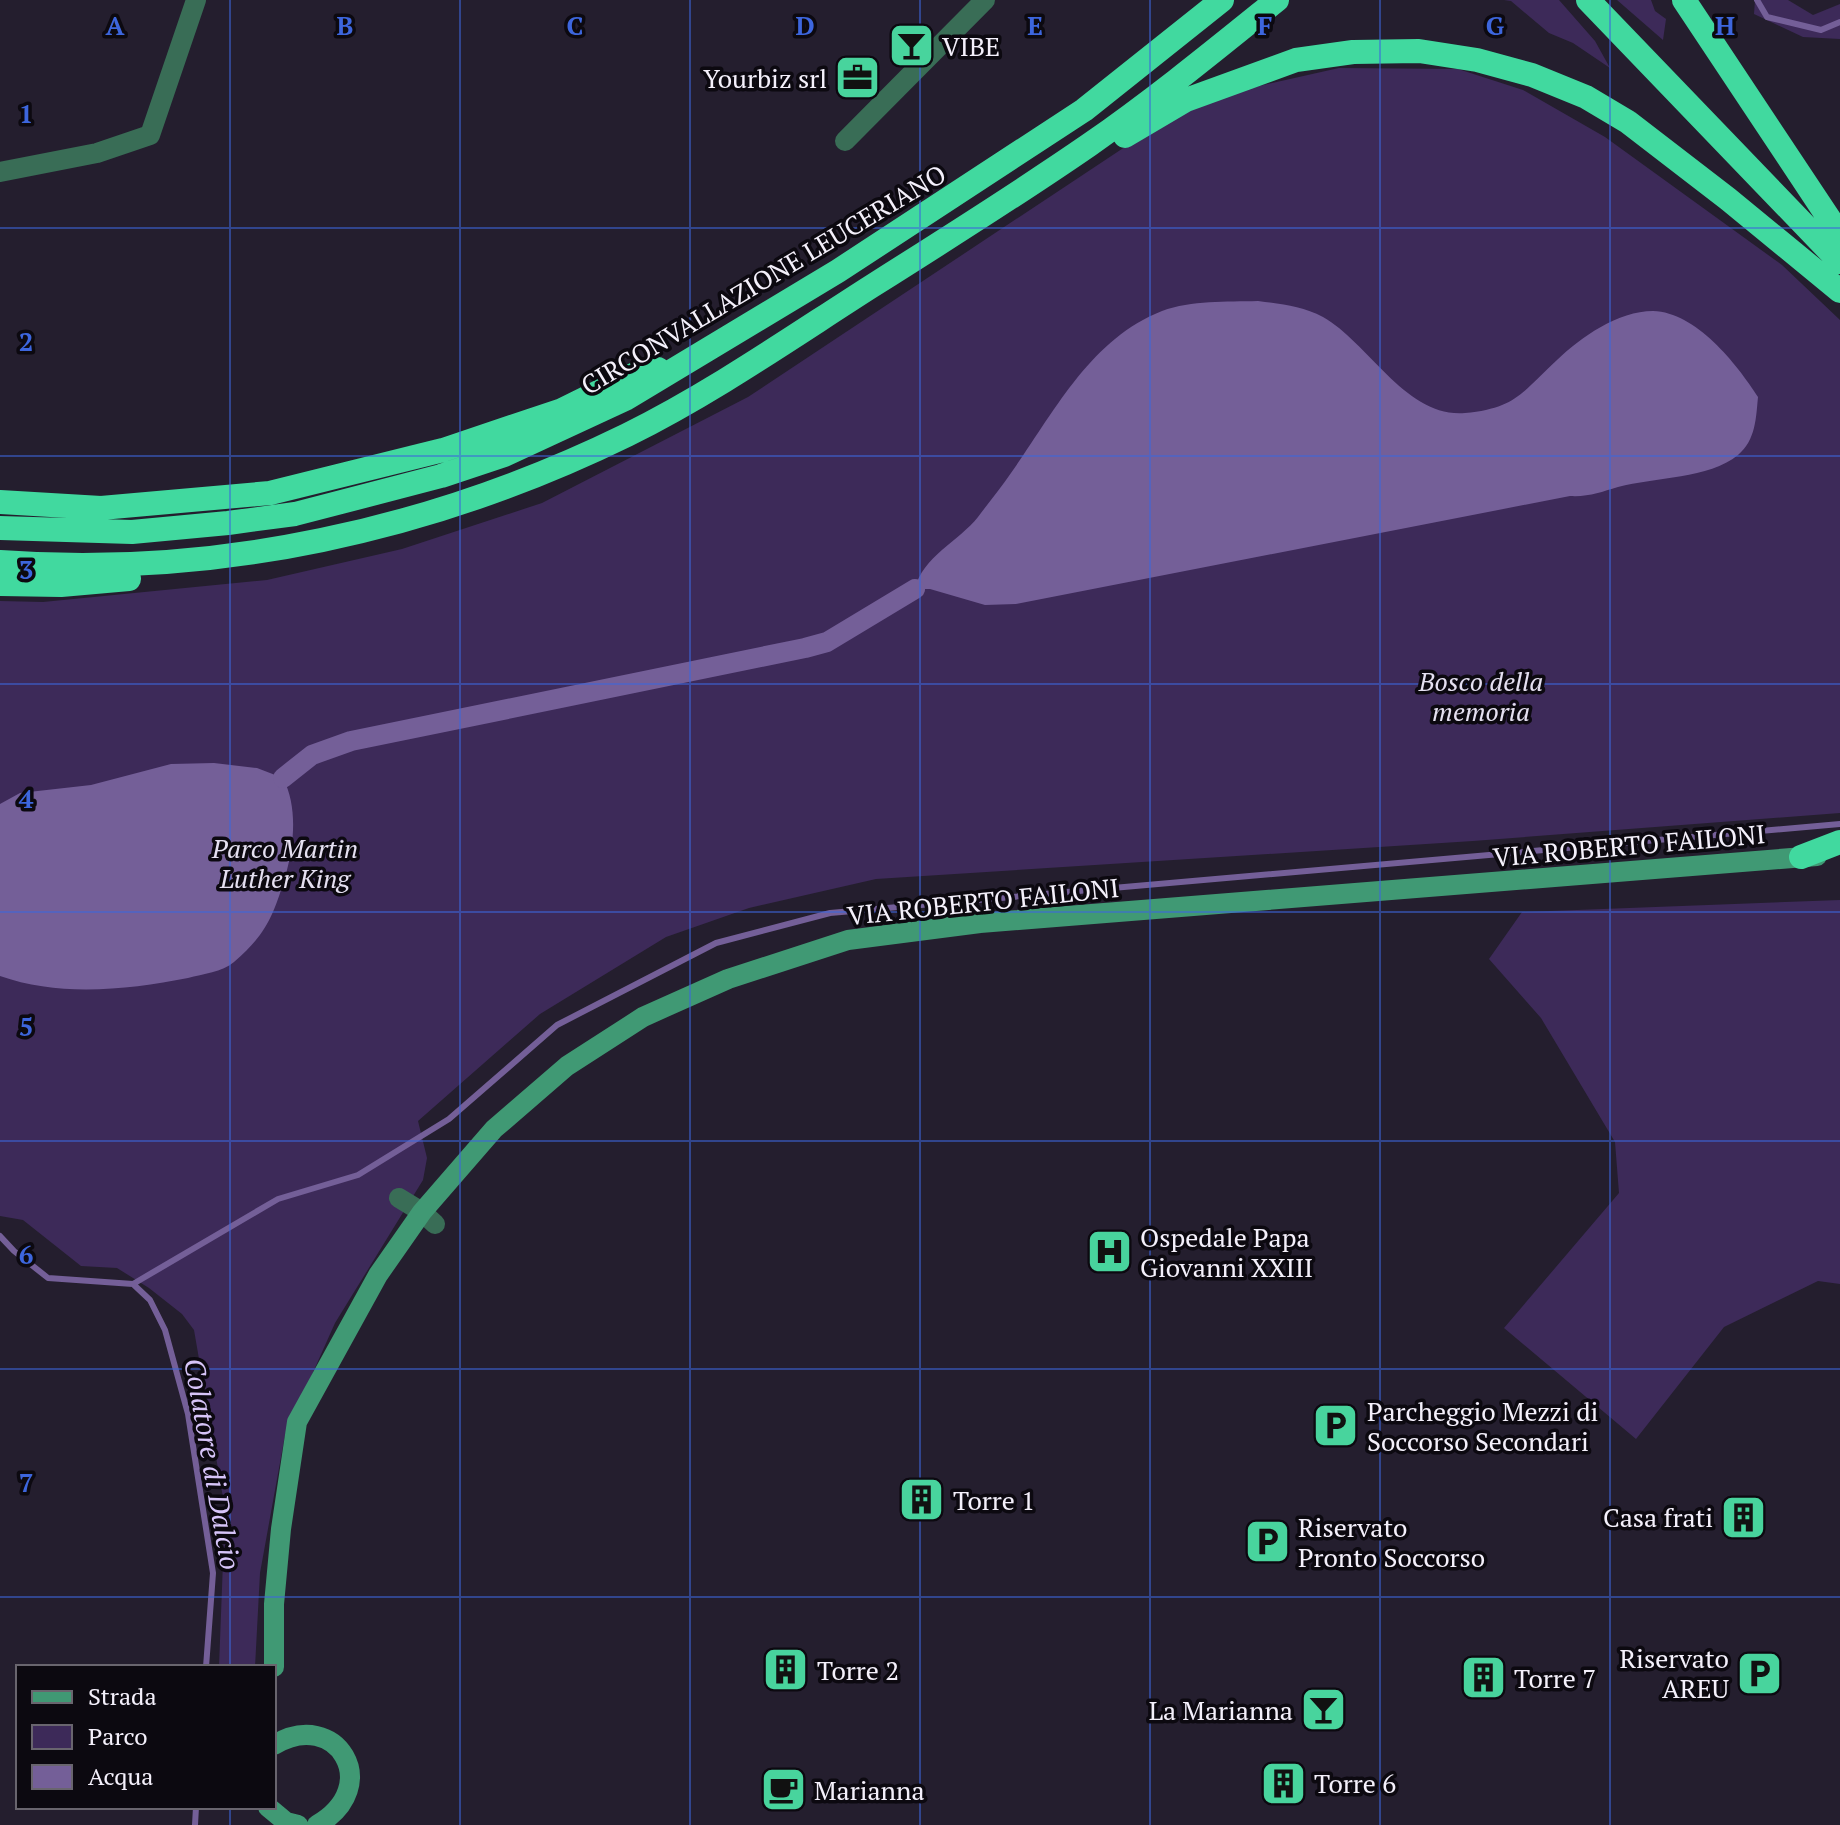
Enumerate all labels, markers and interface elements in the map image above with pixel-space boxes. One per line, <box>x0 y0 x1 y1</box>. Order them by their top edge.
text: A <box>106 8 125 42</box>
text: B <box>337 8 353 42</box>
text: C <box>567 8 583 42</box>
text: D <box>795 8 815 42</box>
text: E <box>1027 8 1043 42</box>
text: F <box>1258 8 1273 42</box>
text: G <box>1486 8 1505 42</box>
text: H <box>1715 8 1735 42</box>
bar icon: VIBE <box>887 22 935 70</box>
place label: VIBE <box>942 29 1000 63</box>
office icon: Yourbiz srl <box>834 54 882 102</box>
place label: Yourbiz srl <box>703 61 827 95</box>
text: 1 <box>19 96 33 130</box>
street label: CIRCONVALLAZIONE LEUCERIANO <box>574 156 952 402</box>
text: 2 <box>19 324 33 358</box>
text: 3 <box>19 552 33 586</box>
park label: Bosco della memoria <box>1418 664 1543 728</box>
text: 4 <box>19 781 34 815</box>
street label: VIA ROBERTO FAILONI <box>1491 816 1767 874</box>
park label: Parco Martin Luther King <box>211 831 358 895</box>
street label: VIA ROBERTO FAILONI <box>845 870 1121 932</box>
text: 5 <box>19 1009 33 1043</box>
place label: Ospedale Papa Giovanni XXIII <box>1140 1220 1313 1284</box>
hospital icon: Ospedale Papa Giovanni XXIII <box>1085 1228 1133 1276</box>
text: 6 <box>19 1237 33 1271</box>
water label: Colatore di Dalcio <box>176 1355 250 1573</box>
place label: Parcheggio Mezzi di Soccorso Secondari <box>1367 1394 1598 1458</box>
parking icon: Parcheggio Mezzi di Soccorso Secondari <box>1312 1402 1360 1450</box>
text: 7 <box>19 1465 33 1499</box>
building icon: Torre 1 <box>898 1476 946 1524</box>
place label: Torre 1 <box>953 1483 1035 1517</box>
building icon: Casa frati <box>1720 1493 1768 1541</box>
place label: Casa frati <box>1603 1500 1713 1534</box>
place label: Riservato Pronto Soccorso <box>1298 1510 1485 1574</box>
parking icon: Riservato Pronto Soccorso <box>1243 1518 1291 1566</box>
place label: Riservato AREU <box>1620 1641 1730 1705</box>
building icon: Torre 2 <box>762 1646 810 1694</box>
parking icon: Riservato AREU <box>1736 1649 1784 1697</box>
place label: Torre 2 <box>817 1653 899 1687</box>
building icon: Torre 7 <box>1459 1654 1507 1702</box>
place label: Torre 7 <box>1514 1661 1596 1695</box>
legend <box>16 1665 276 1809</box>
text: Strada <box>88 1680 157 1712</box>
bar icon: La Marianna <box>1300 1686 1348 1734</box>
place label: La Marianna <box>1149 1693 1293 1727</box>
text: Parco <box>88 1720 148 1752</box>
building icon: Torre 6 <box>1259 1759 1307 1807</box>
text: Acqua <box>88 1760 153 1792</box>
cafe icon: Marianna <box>759 1766 807 1814</box>
place label: Torre 6 <box>1314 1766 1396 1800</box>
place label: Marianna <box>814 1773 925 1807</box>

